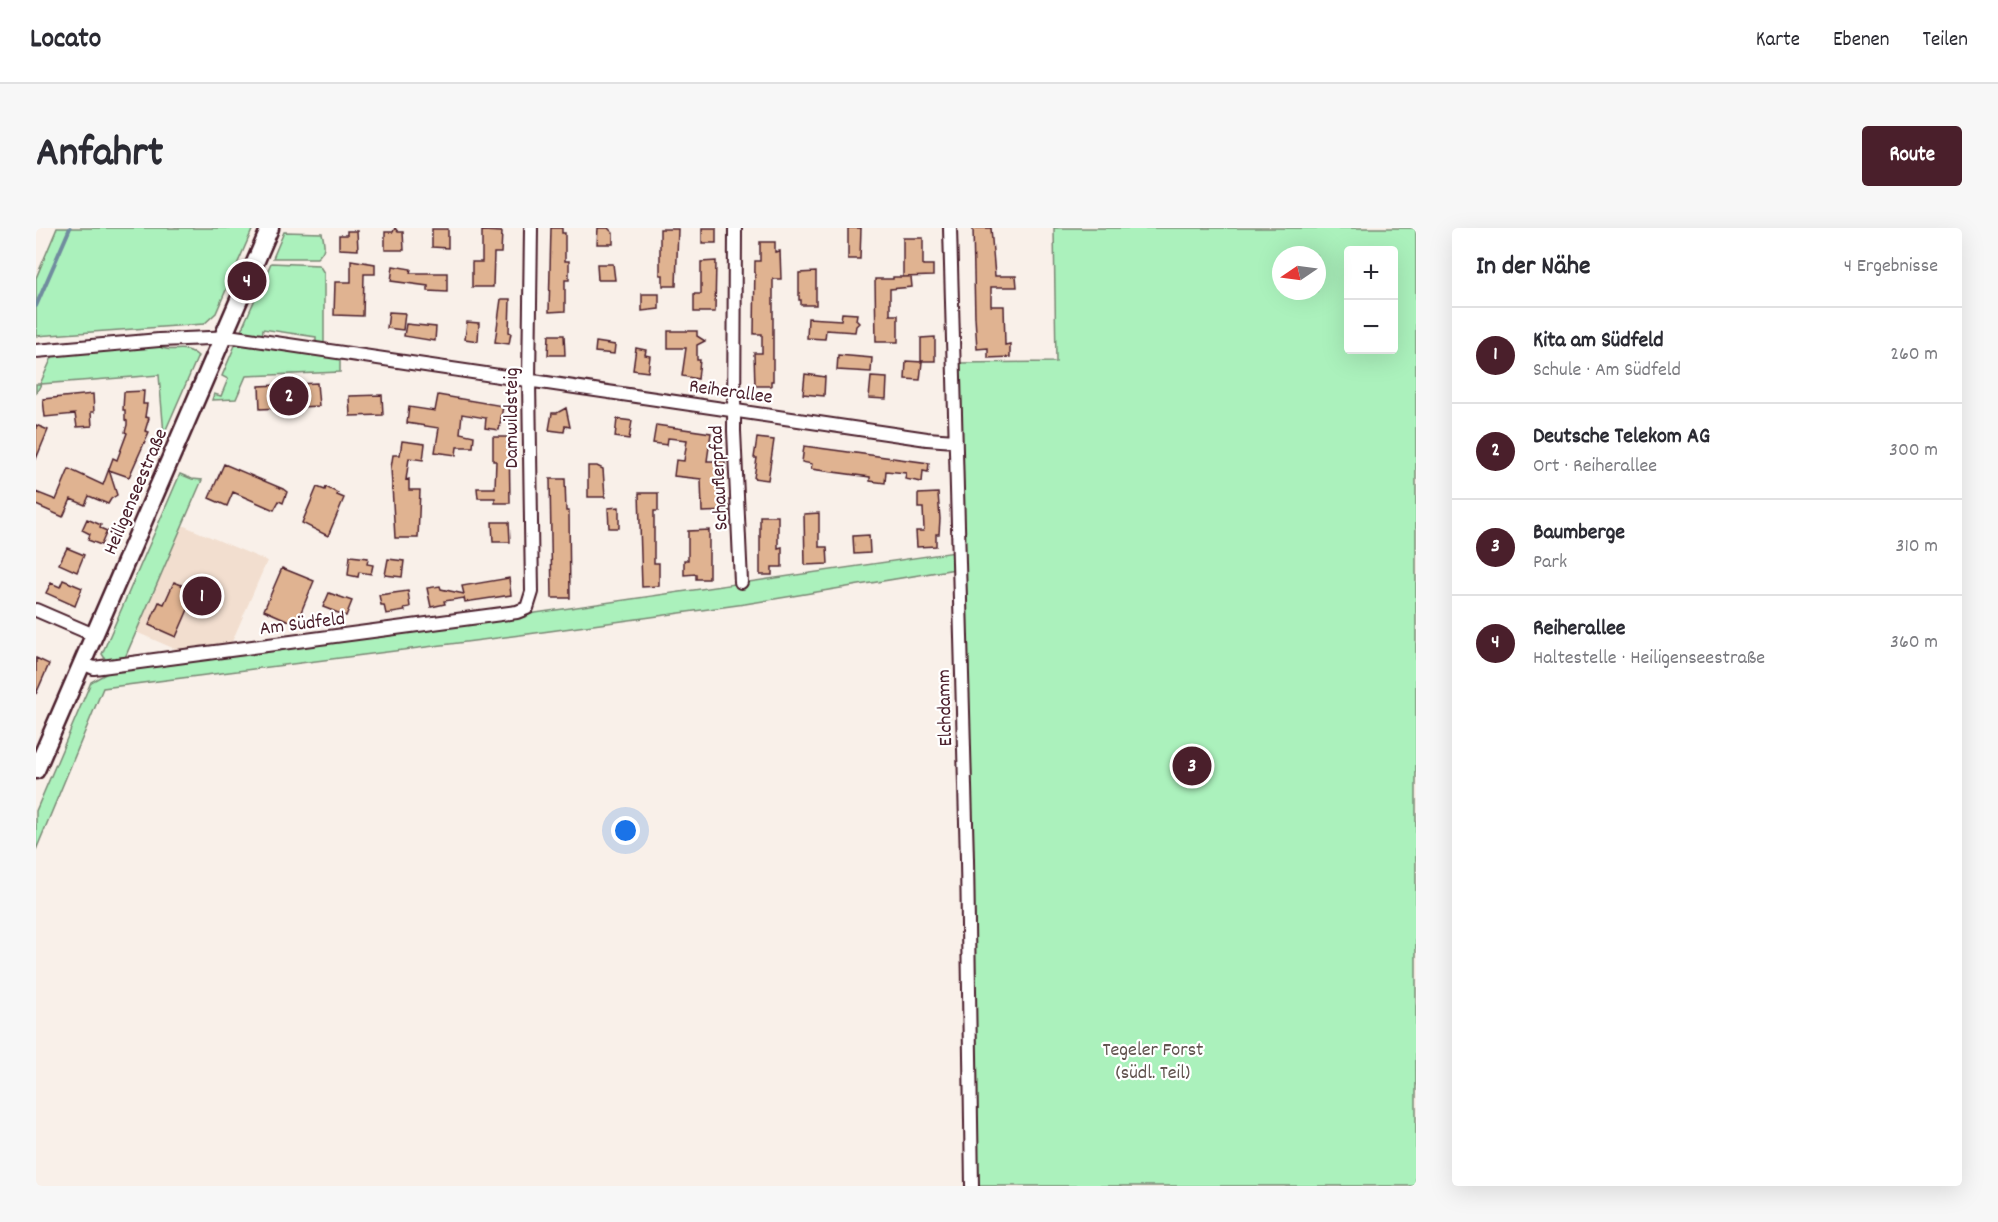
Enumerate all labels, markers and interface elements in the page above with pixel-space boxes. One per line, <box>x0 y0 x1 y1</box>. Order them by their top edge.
text: Locato <box>30 21 101 61</box>
text: Karte <box>1756 26 1800 56</box>
text: Ebenen <box>1833 26 1890 56</box>
text: Teilen <box>1923 26 1968 56</box>
text: Anfahrt <box>36 126 163 186</box>
button: Route <box>1862 126 1962 186</box>
north arrow <box>1272 246 1326 300</box>
map controls <box>1344 246 1398 354</box>
button: + <box>1344 246 1398 300</box>
text: In der Nähe <box>1476 249 1590 286</box>
text: 4 Ergebnisse <box>1844 253 1938 281</box>
pin: 4 <box>228 259 266 304</box>
button: − <box>1344 300 1398 354</box>
text: Kita am Südfeld <box>1533 326 1664 357</box>
text: 1 <box>1493 341 1498 369</box>
text: 260 m <box>1890 341 1938 369</box>
text: Schule · Am Südfeld <box>1533 357 1681 385</box>
street label: Damwildsteig <box>499 367 527 469</box>
street label: Reiherallee <box>687 373 774 413</box>
pin: 2 <box>270 374 308 418</box>
text: Deutsche Telekom AG <box>1533 422 1710 453</box>
street label: Heiligenseestraße <box>98 424 176 560</box>
street label: Schauflerpfad <box>703 425 737 531</box>
text: 2 <box>1491 437 1500 465</box>
text: 300 m <box>1889 437 1938 465</box>
text: Ort · Reiherallee <box>1533 453 1657 481</box>
text: Baumberge <box>1533 518 1625 549</box>
text: 3 <box>1491 533 1500 561</box>
text: 310 m <box>1896 533 1938 561</box>
text: Park <box>1533 549 1567 577</box>
pin: 1 <box>182 574 222 619</box>
street label: Am Südfeld <box>258 606 347 644</box>
text: Reiherallee <box>1533 614 1626 645</box>
text: 4 <box>1491 629 1500 657</box>
text: 360 m <box>1890 629 1938 657</box>
text: Haltestelle · Heiligenseestraße <box>1533 645 1765 673</box>
street label: Elchdamm <box>931 669 961 747</box>
pin: 3 <box>1172 744 1212 788</box>
your location <box>611 816 640 845</box>
park label: Tegeler Forst (südl. Teil) <box>1103 1037 1203 1088</box>

